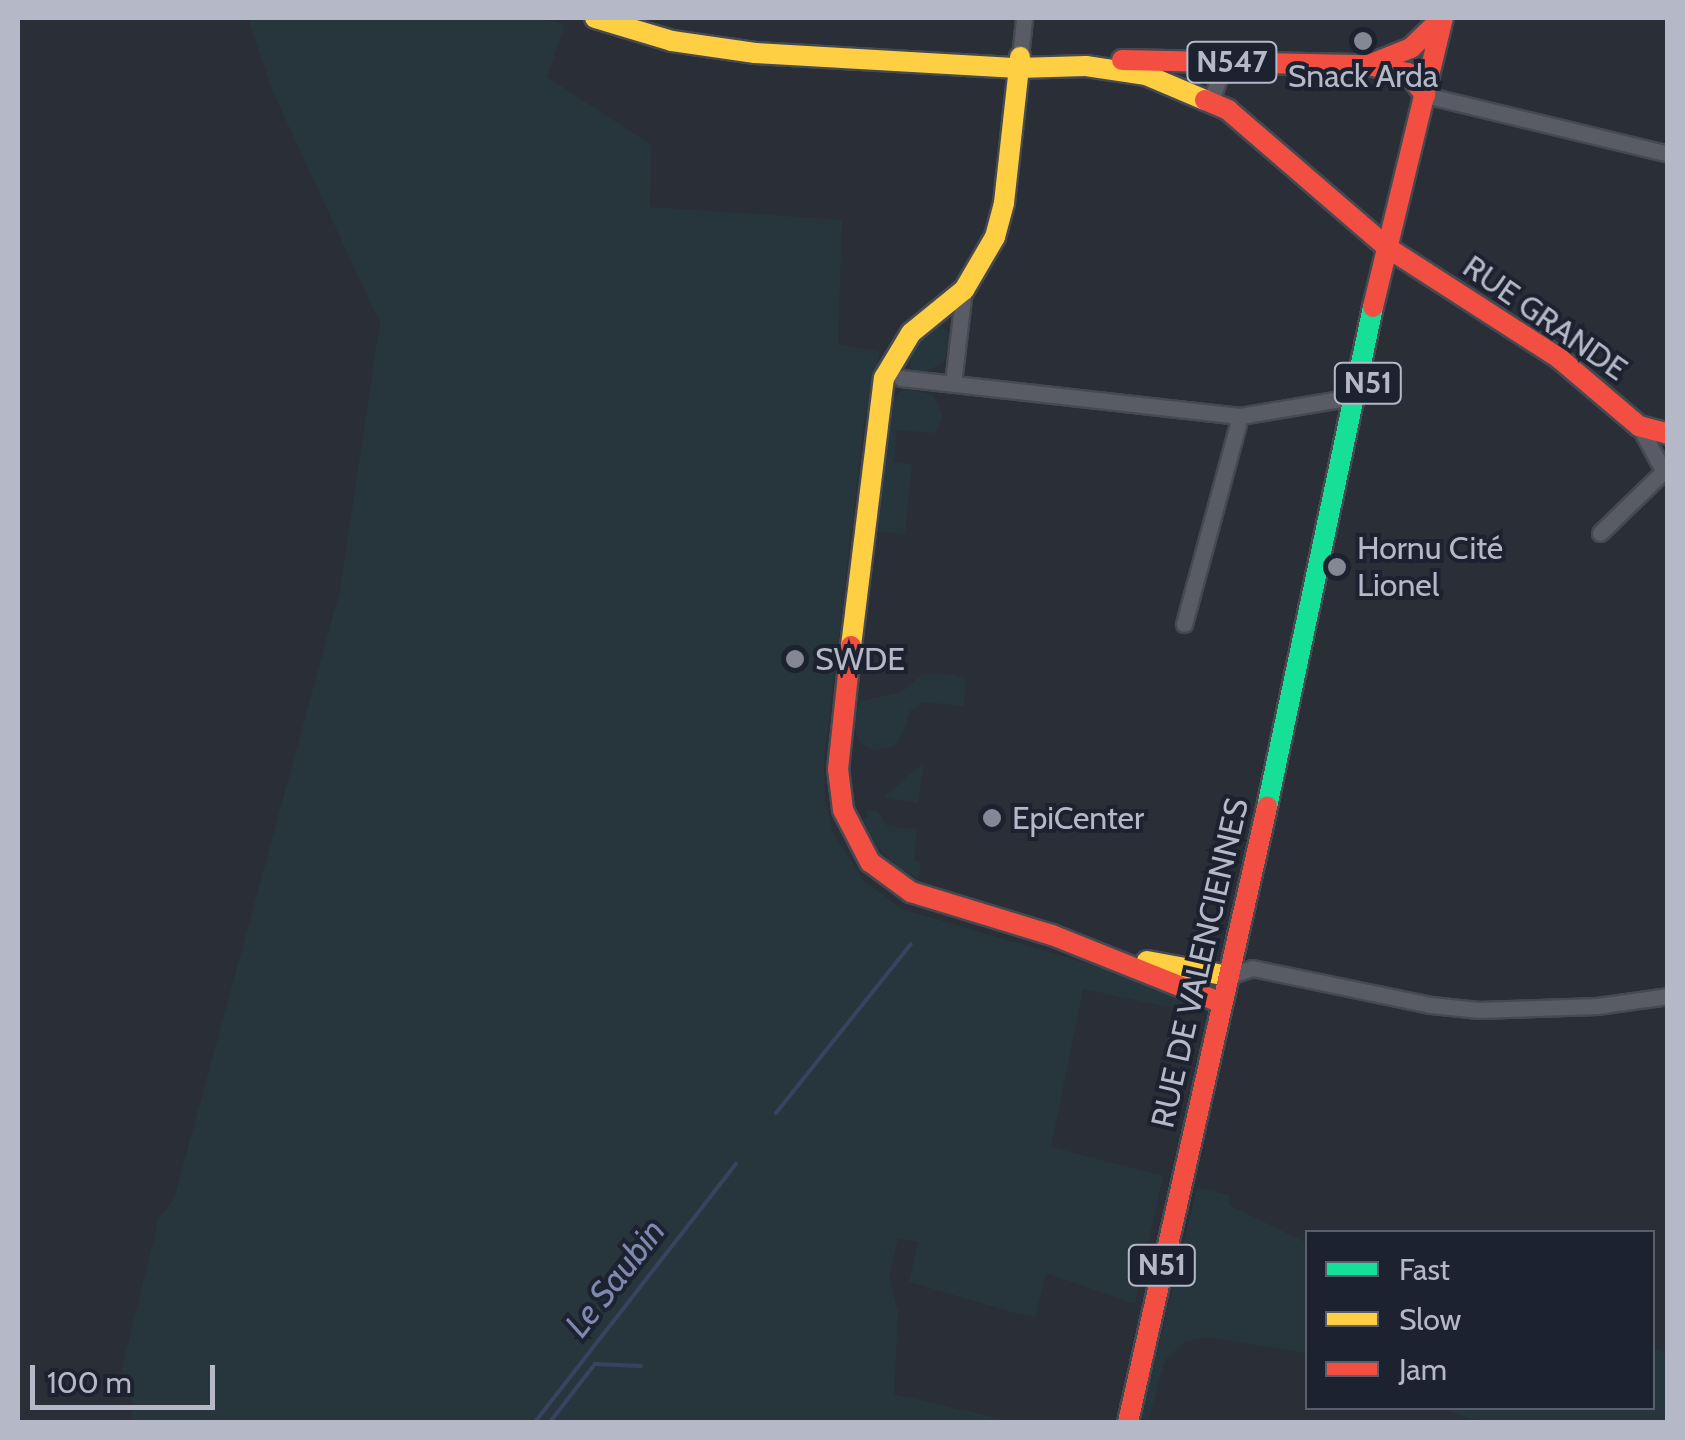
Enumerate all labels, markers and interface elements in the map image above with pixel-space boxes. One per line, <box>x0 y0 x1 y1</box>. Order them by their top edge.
marker: Snack Arda <box>1352 30 1374 52</box>
road number: N547 <box>1184 37 1280 87</box>
place label: Snack Arda <box>1288 57 1438 95</box>
street label: RUE GRANDE <box>1456 247 1634 389</box>
road number: N51 <box>1333 358 1403 408</box>
place label: Hornu Cité Lionel <box>1357 530 1503 605</box>
marker: Hornu Cité Lionel <box>1326 556 1348 578</box>
place label: SWDE <box>815 640 905 678</box>
marker: SWDE <box>784 648 806 670</box>
street label: RUE DE VALENCIENNES <box>1143 795 1257 1131</box>
place label: EpiCenter <box>1012 799 1144 837</box>
marker: EpiCenter <box>981 807 1003 829</box>
water label: Le Saubin <box>556 1211 674 1345</box>
legend <box>1305 1230 1655 1410</box>
road number: N51 <box>1127 1240 1197 1290</box>
text: Fast <box>1399 1251 1450 1288</box>
text: Slow <box>1399 1301 1461 1338</box>
scale bar <box>35 1345 220 1407</box>
text: Jam <box>1399 1351 1447 1388</box>
text: 100 m <box>47 1364 132 1401</box>

